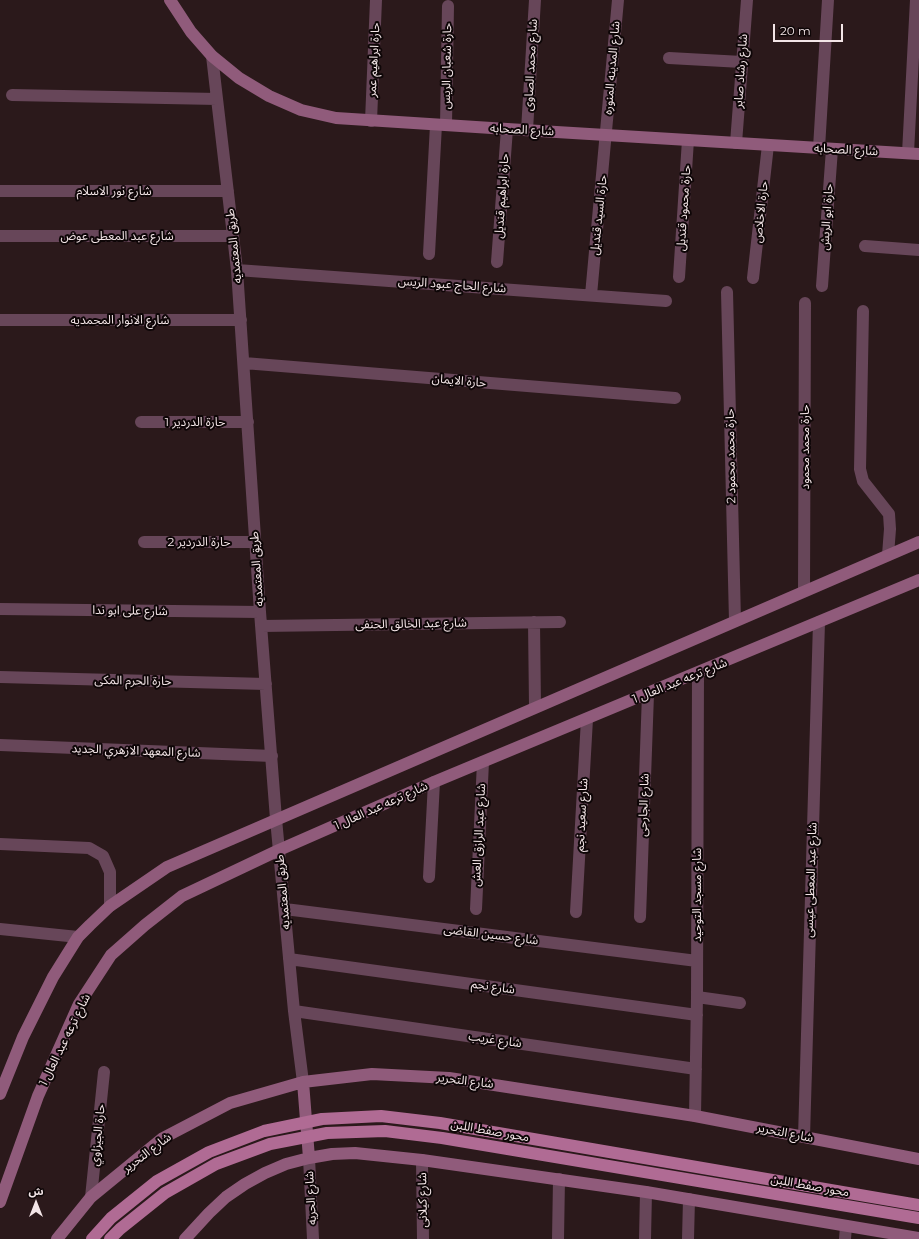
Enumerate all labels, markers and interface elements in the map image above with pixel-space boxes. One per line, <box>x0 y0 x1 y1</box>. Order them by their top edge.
scale bar <box>775 16 845 42</box>
street label: شارع محمد الصاوى <box>521 19 541 111</box>
street label: شارع المدينه المنوره <box>601 21 623 115</box>
street label: حارة ابراهيم عمر <box>365 22 383 98</box>
street label: حارة شعبان الريس <box>439 23 455 109</box>
text: 20 m <box>780 23 811 38</box>
street label: شارع رشاد صابر <box>731 33 751 109</box>
street label: شارع الصحابه <box>490 121 554 139</box>
street label: شارع الصحابه <box>814 141 878 159</box>
street label: حارة ابراهيم قنديل <box>492 153 512 239</box>
street label: حارة محمود قنديل <box>674 165 694 251</box>
street label: حارة السيد قنديل <box>588 174 610 256</box>
street label: حارة الاخلاص <box>751 180 771 244</box>
street label: حارة ابو الريش <box>817 183 837 251</box>
street label: شارع نور الاسلام <box>76 184 152 198</box>
street label: طريق المعتمديه <box>223 208 245 284</box>
street label: شارع عبد المعطى عوض <box>60 229 174 243</box>
street label: شارع الحاج عبود الريس <box>397 274 507 296</box>
street label: شارع الانوار المحمديه <box>71 313 169 327</box>
street label: حارة الايمان <box>431 371 487 391</box>
street label: حارة محمد محمود <box>798 404 812 490</box>
street label: حارة محمد محمود 2 <box>723 408 739 504</box>
street label: حارة الدردير 1 <box>165 415 225 429</box>
street label: طريق المعتمديه <box>247 531 267 607</box>
street label: حارة الدردير 2 <box>168 535 230 549</box>
street label: شارع على ابو ندا <box>92 603 168 619</box>
street label: شارع عبد الخالق الحنفى <box>355 616 467 632</box>
street label: شارع ترعه عبد العال 1 <box>631 655 729 707</box>
street label: حارة الحرم المكى <box>94 673 172 689</box>
street label: شارع المعهد الازهري الجديد <box>71 742 201 760</box>
street label: شارع الجارحى <box>636 773 652 837</box>
street label: شارع سعيد نجم <box>573 778 591 852</box>
street label: شارع ترعه عبد العال 1 <box>332 779 430 833</box>
street label: شارع عبد الرازق العش <box>469 783 489 887</box>
street label: شارع عبد المعطى عيسى <box>802 822 820 938</box>
street label: شارع مسجد التوحيد <box>690 848 704 942</box>
street label: طريق المعتمديه <box>273 854 293 930</box>
street label: شارع حسين القاضى <box>443 922 539 948</box>
street label: شارع نجم <box>470 977 516 997</box>
street label: شارع ترعه عبد العال 1 <box>36 992 94 1088</box>
street label: شارع غريب <box>467 1029 523 1051</box>
street label: شارع التحرير <box>436 1070 494 1092</box>
street label: حارة الجيزاوي <box>88 1103 108 1167</box>
street label: محور صفط اللبن <box>450 1117 530 1145</box>
street label: شارع التحرير <box>755 1120 815 1146</box>
street label: شارع التحرير <box>120 1130 174 1176</box>
street label: شارع الحريه <box>302 1171 320 1225</box>
street label: شارع كيلانى <box>415 1172 431 1228</box>
street label: محور صفط اللبن <box>770 1172 850 1200</box>
north arrow <box>16 1183 56 1223</box>
text: ش <box>28 1184 44 1198</box>

